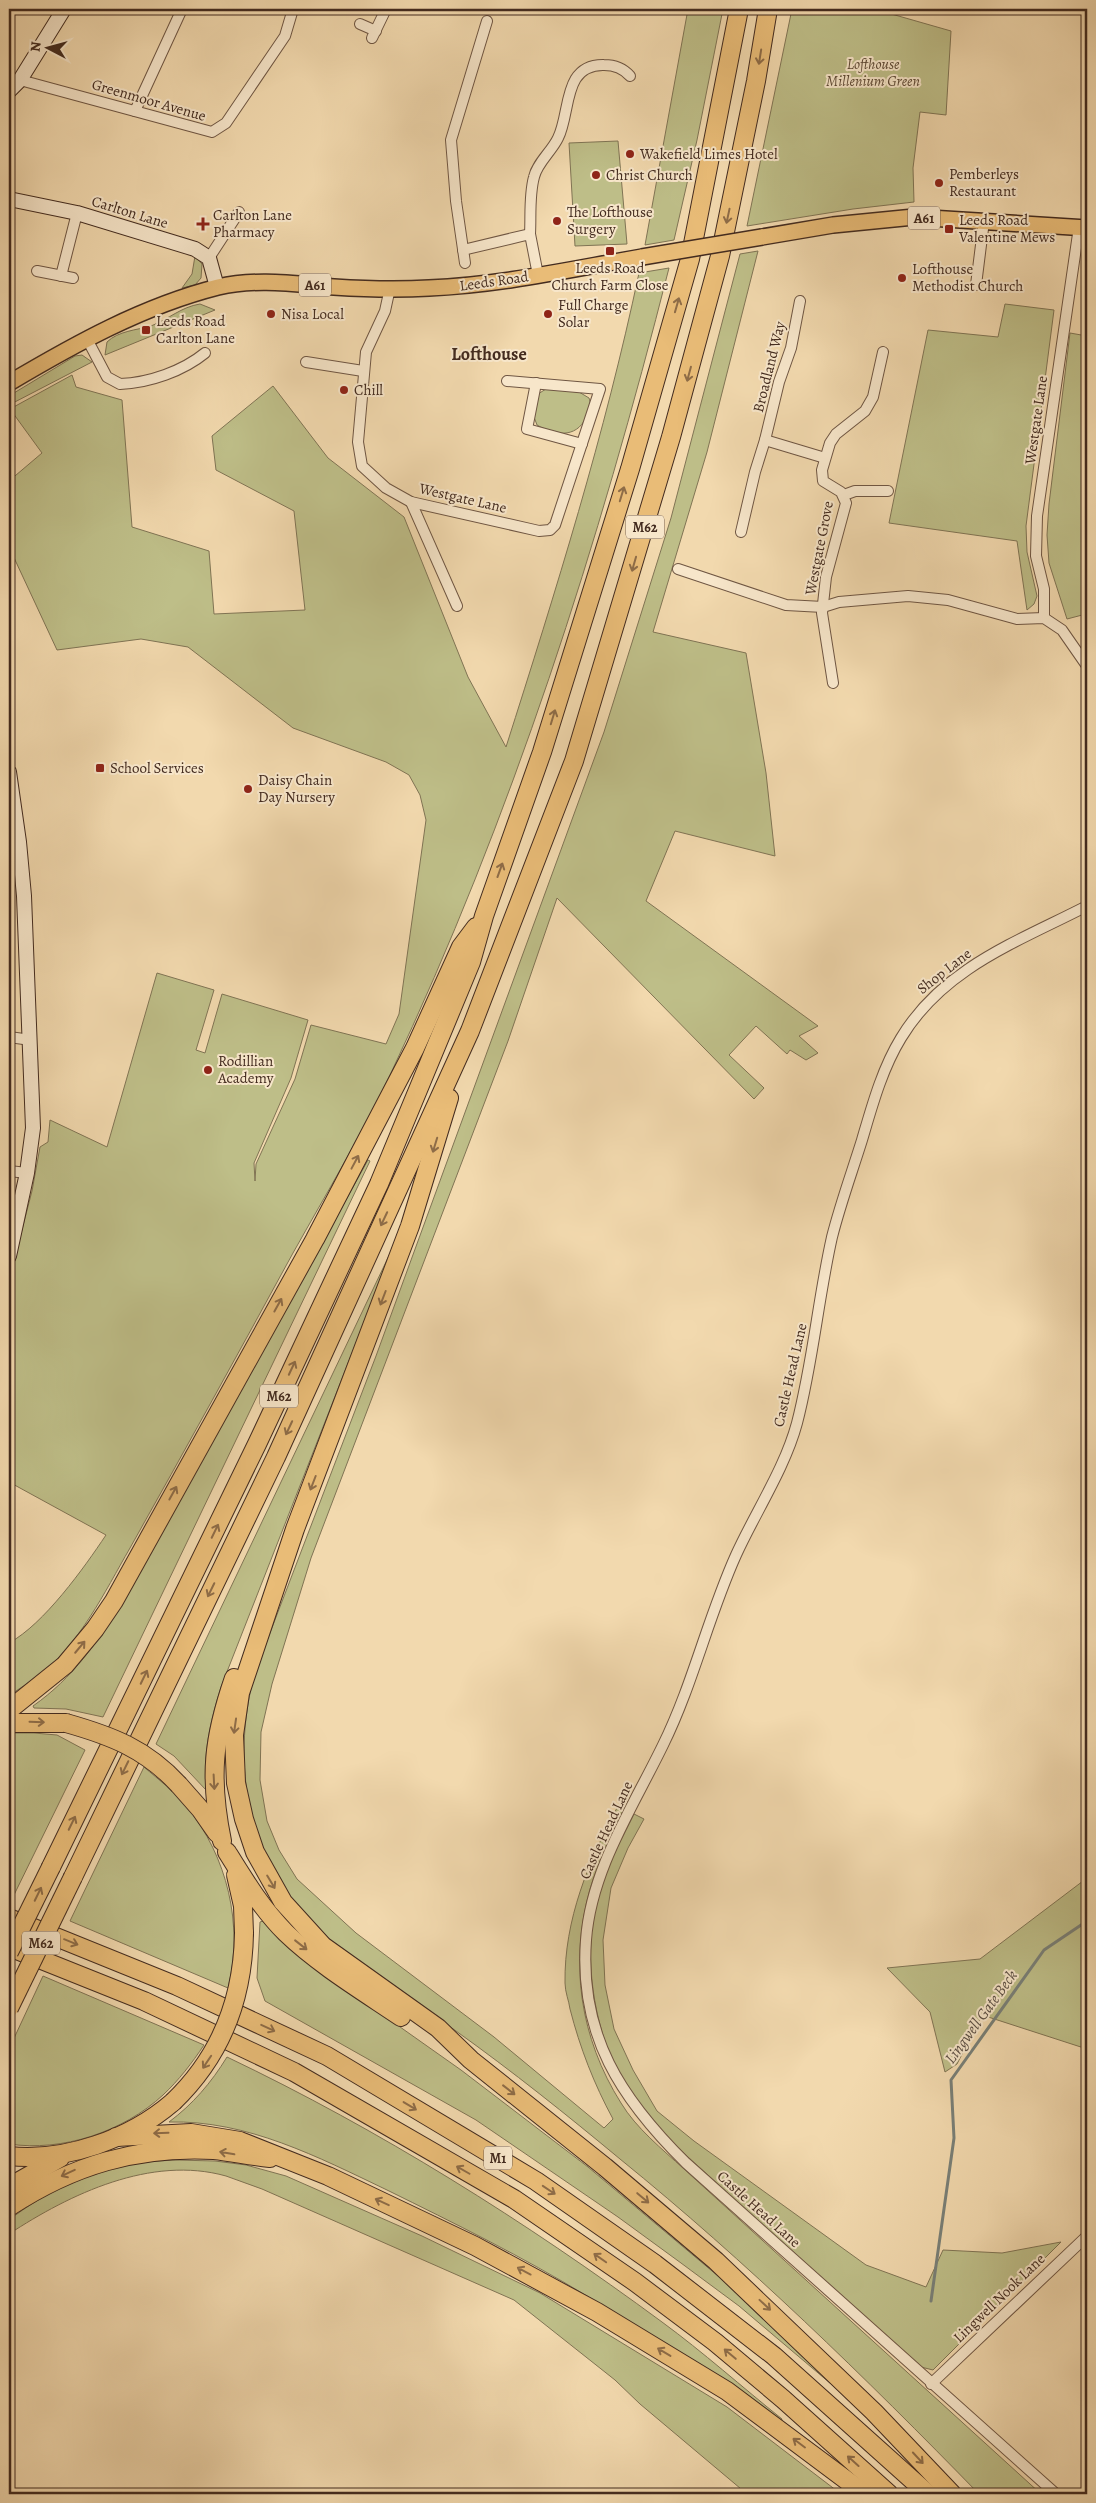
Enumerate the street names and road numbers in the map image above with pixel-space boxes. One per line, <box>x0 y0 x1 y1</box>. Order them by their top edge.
street label: Greenmoor Avenue <box>90 74 209 126</box>
street label: Carlton Lane <box>89 191 171 233</box>
road number: A61 <box>908 207 940 230</box>
street label: Leeds Road <box>458 266 531 296</box>
road number: A61 <box>299 274 331 296</box>
street label: Broadland Way <box>748 319 790 415</box>
street label: Westgate Lane <box>1020 374 1052 466</box>
street label: Westgate Lane <box>416 478 509 518</box>
street label: Westgate Grove <box>800 499 838 598</box>
road number: M62 <box>626 516 664 538</box>
street label: Shop Lane <box>913 943 975 998</box>
street label: Castle Head Lane <box>768 1321 812 1429</box>
road number: M62 <box>260 1384 298 1408</box>
street label: Castle Head Lane <box>575 1777 638 1882</box>
road number: M62 <box>22 1932 60 1955</box>
road number: M1 <box>484 2146 512 2170</box>
street label: Castle Head Lane <box>713 2166 805 2252</box>
street label: Lingwell Nook Lane <box>949 2249 1049 2347</box>

